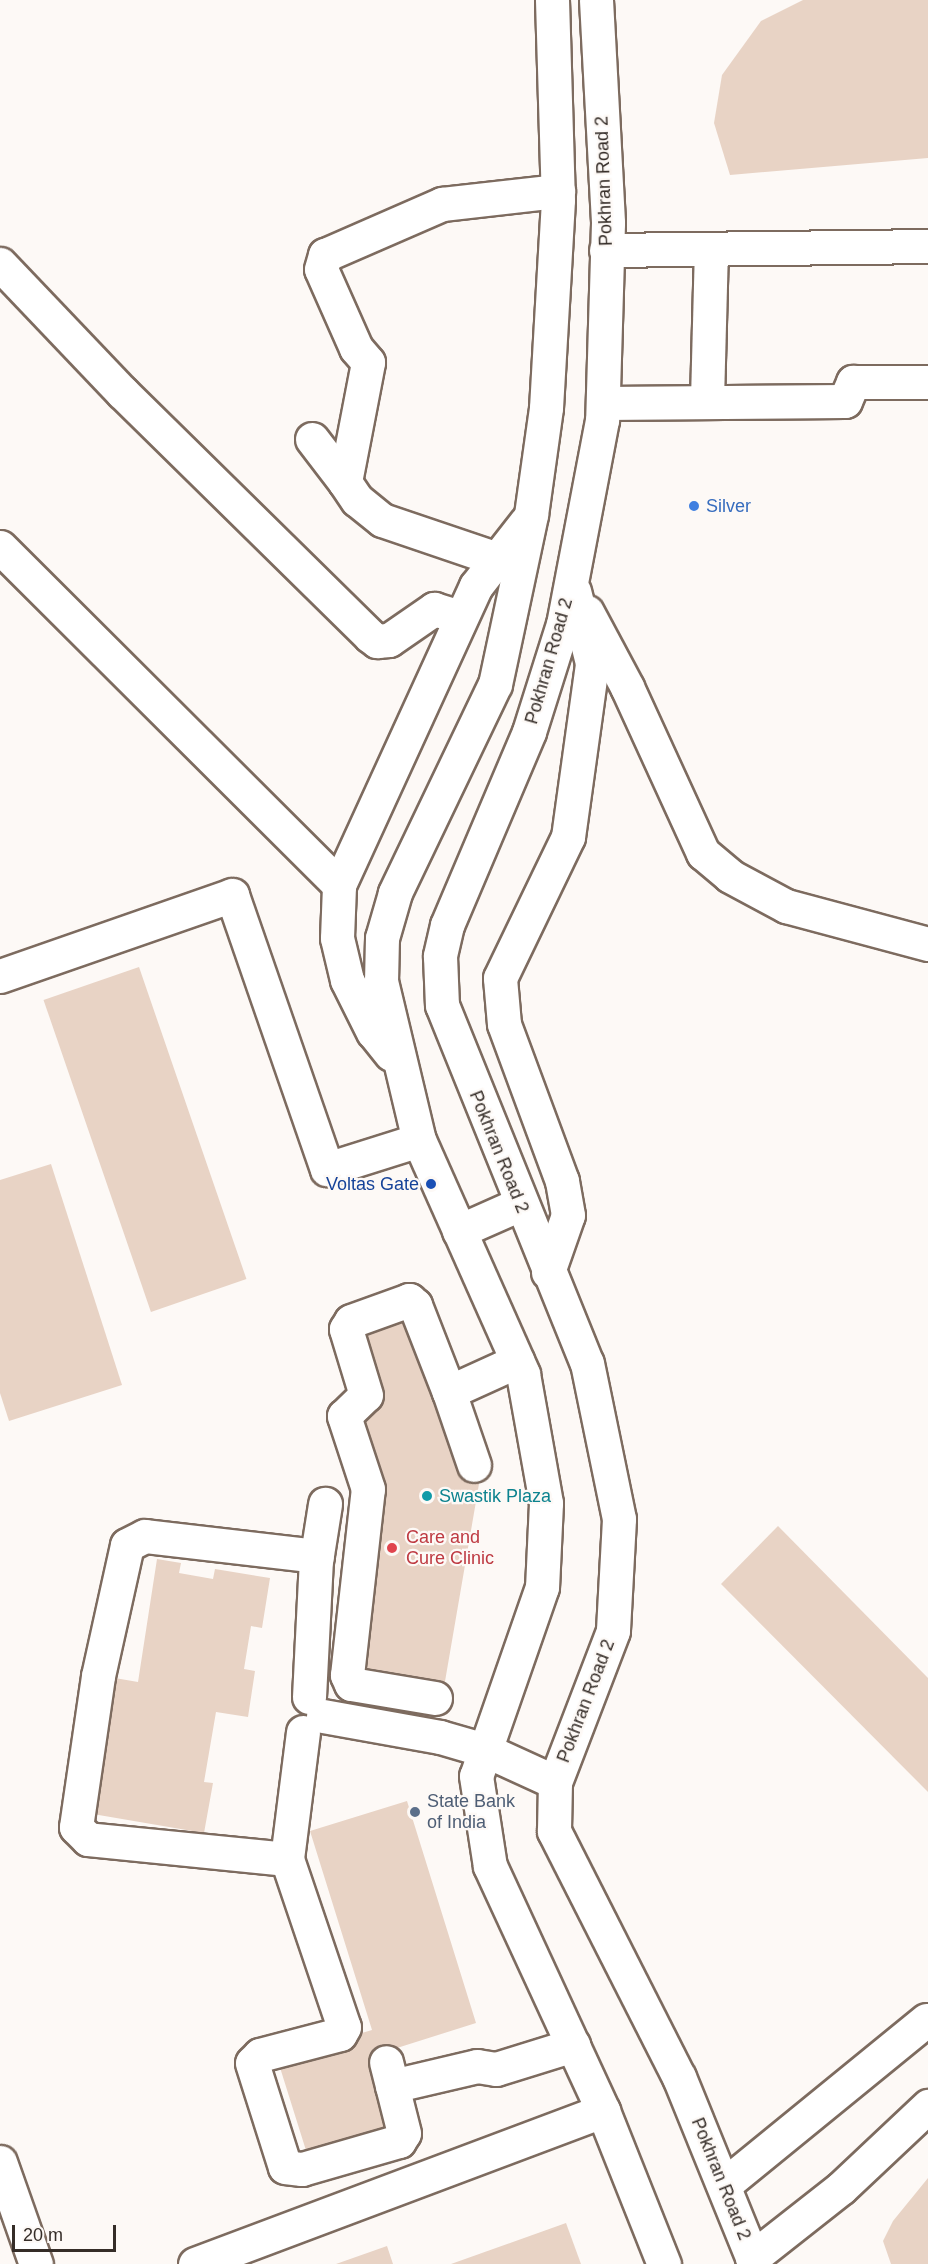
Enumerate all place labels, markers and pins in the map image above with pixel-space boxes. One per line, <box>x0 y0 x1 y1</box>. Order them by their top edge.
place label: Silver <box>706 495 751 517</box>
marker: Silver <box>687 499 701 513</box>
place label: Voltas Gate <box>326 1173 419 1195</box>
marker: Voltas Gate <box>424 1177 438 1191</box>
place label: Swastik Plaza <box>439 1485 551 1507</box>
marker: Swastik Plaza <box>420 1489 434 1503</box>
place label: Care and Cure Clinic <box>406 1527 494 1570</box>
marker: Care and Cure Clinic <box>383 1539 401 1557</box>
place label: State Bank of India <box>427 1791 515 1834</box>
marker: State Bank of India <box>408 1805 422 1819</box>

